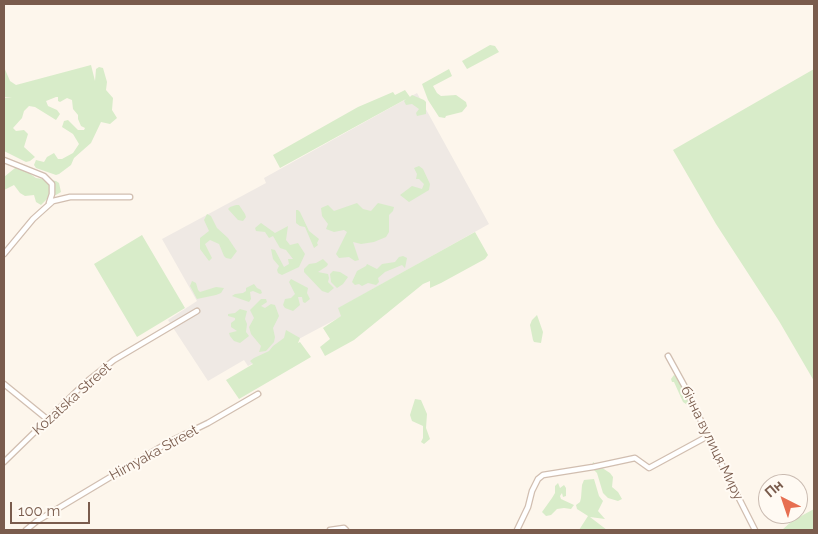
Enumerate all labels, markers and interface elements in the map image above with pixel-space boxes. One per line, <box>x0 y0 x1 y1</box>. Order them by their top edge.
street label: Kozatska Street <box>29 359 115 439</box>
street label: бічна вулиця Миру <box>677 383 747 503</box>
street label: Hirnyaka Street <box>107 422 201 484</box>
north arrow <box>758 474 808 524</box>
text: Пн <box>762 476 786 501</box>
scale bar <box>12 492 92 524</box>
text: 100 m <box>18 502 60 520</box>

